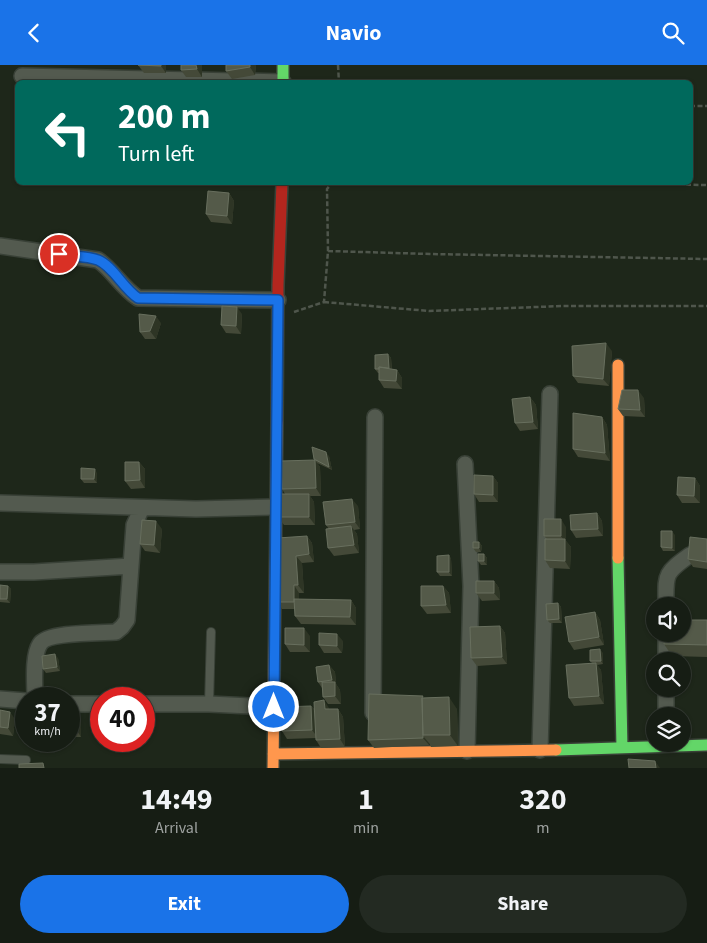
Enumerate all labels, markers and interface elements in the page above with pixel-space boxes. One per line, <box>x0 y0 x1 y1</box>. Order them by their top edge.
text: Navio <box>325 17 382 49</box>
icon: back <box>20 19 48 47</box>
icon: search <box>659 19 687 47</box>
text: 200 m <box>118 92 210 142</box>
icon: left <box>35 100 100 165</box>
text: Turn left <box>118 138 194 170</box>
pin <box>38 233 80 275</box>
icon: arrive <box>45 240 73 268</box>
map controls <box>646 597 691 752</box>
button: sound <box>646 597 691 642</box>
button: search <box>646 652 691 697</box>
position arrow <box>247 680 299 732</box>
speed limit sign: 40 <box>90 687 155 752</box>
text: 37 <box>34 695 61 731</box>
button: layers <box>646 707 691 752</box>
text: km/h <box>34 723 61 740</box>
text: 14:49 <box>140 778 213 821</box>
text: 1 <box>358 778 374 821</box>
text: 320 <box>519 778 567 821</box>
text: Arrival <box>155 817 198 839</box>
text: min <box>353 817 379 839</box>
text: m <box>536 817 550 839</box>
button: Exit <box>20 875 349 933</box>
button: Share <box>359 875 687 933</box>

